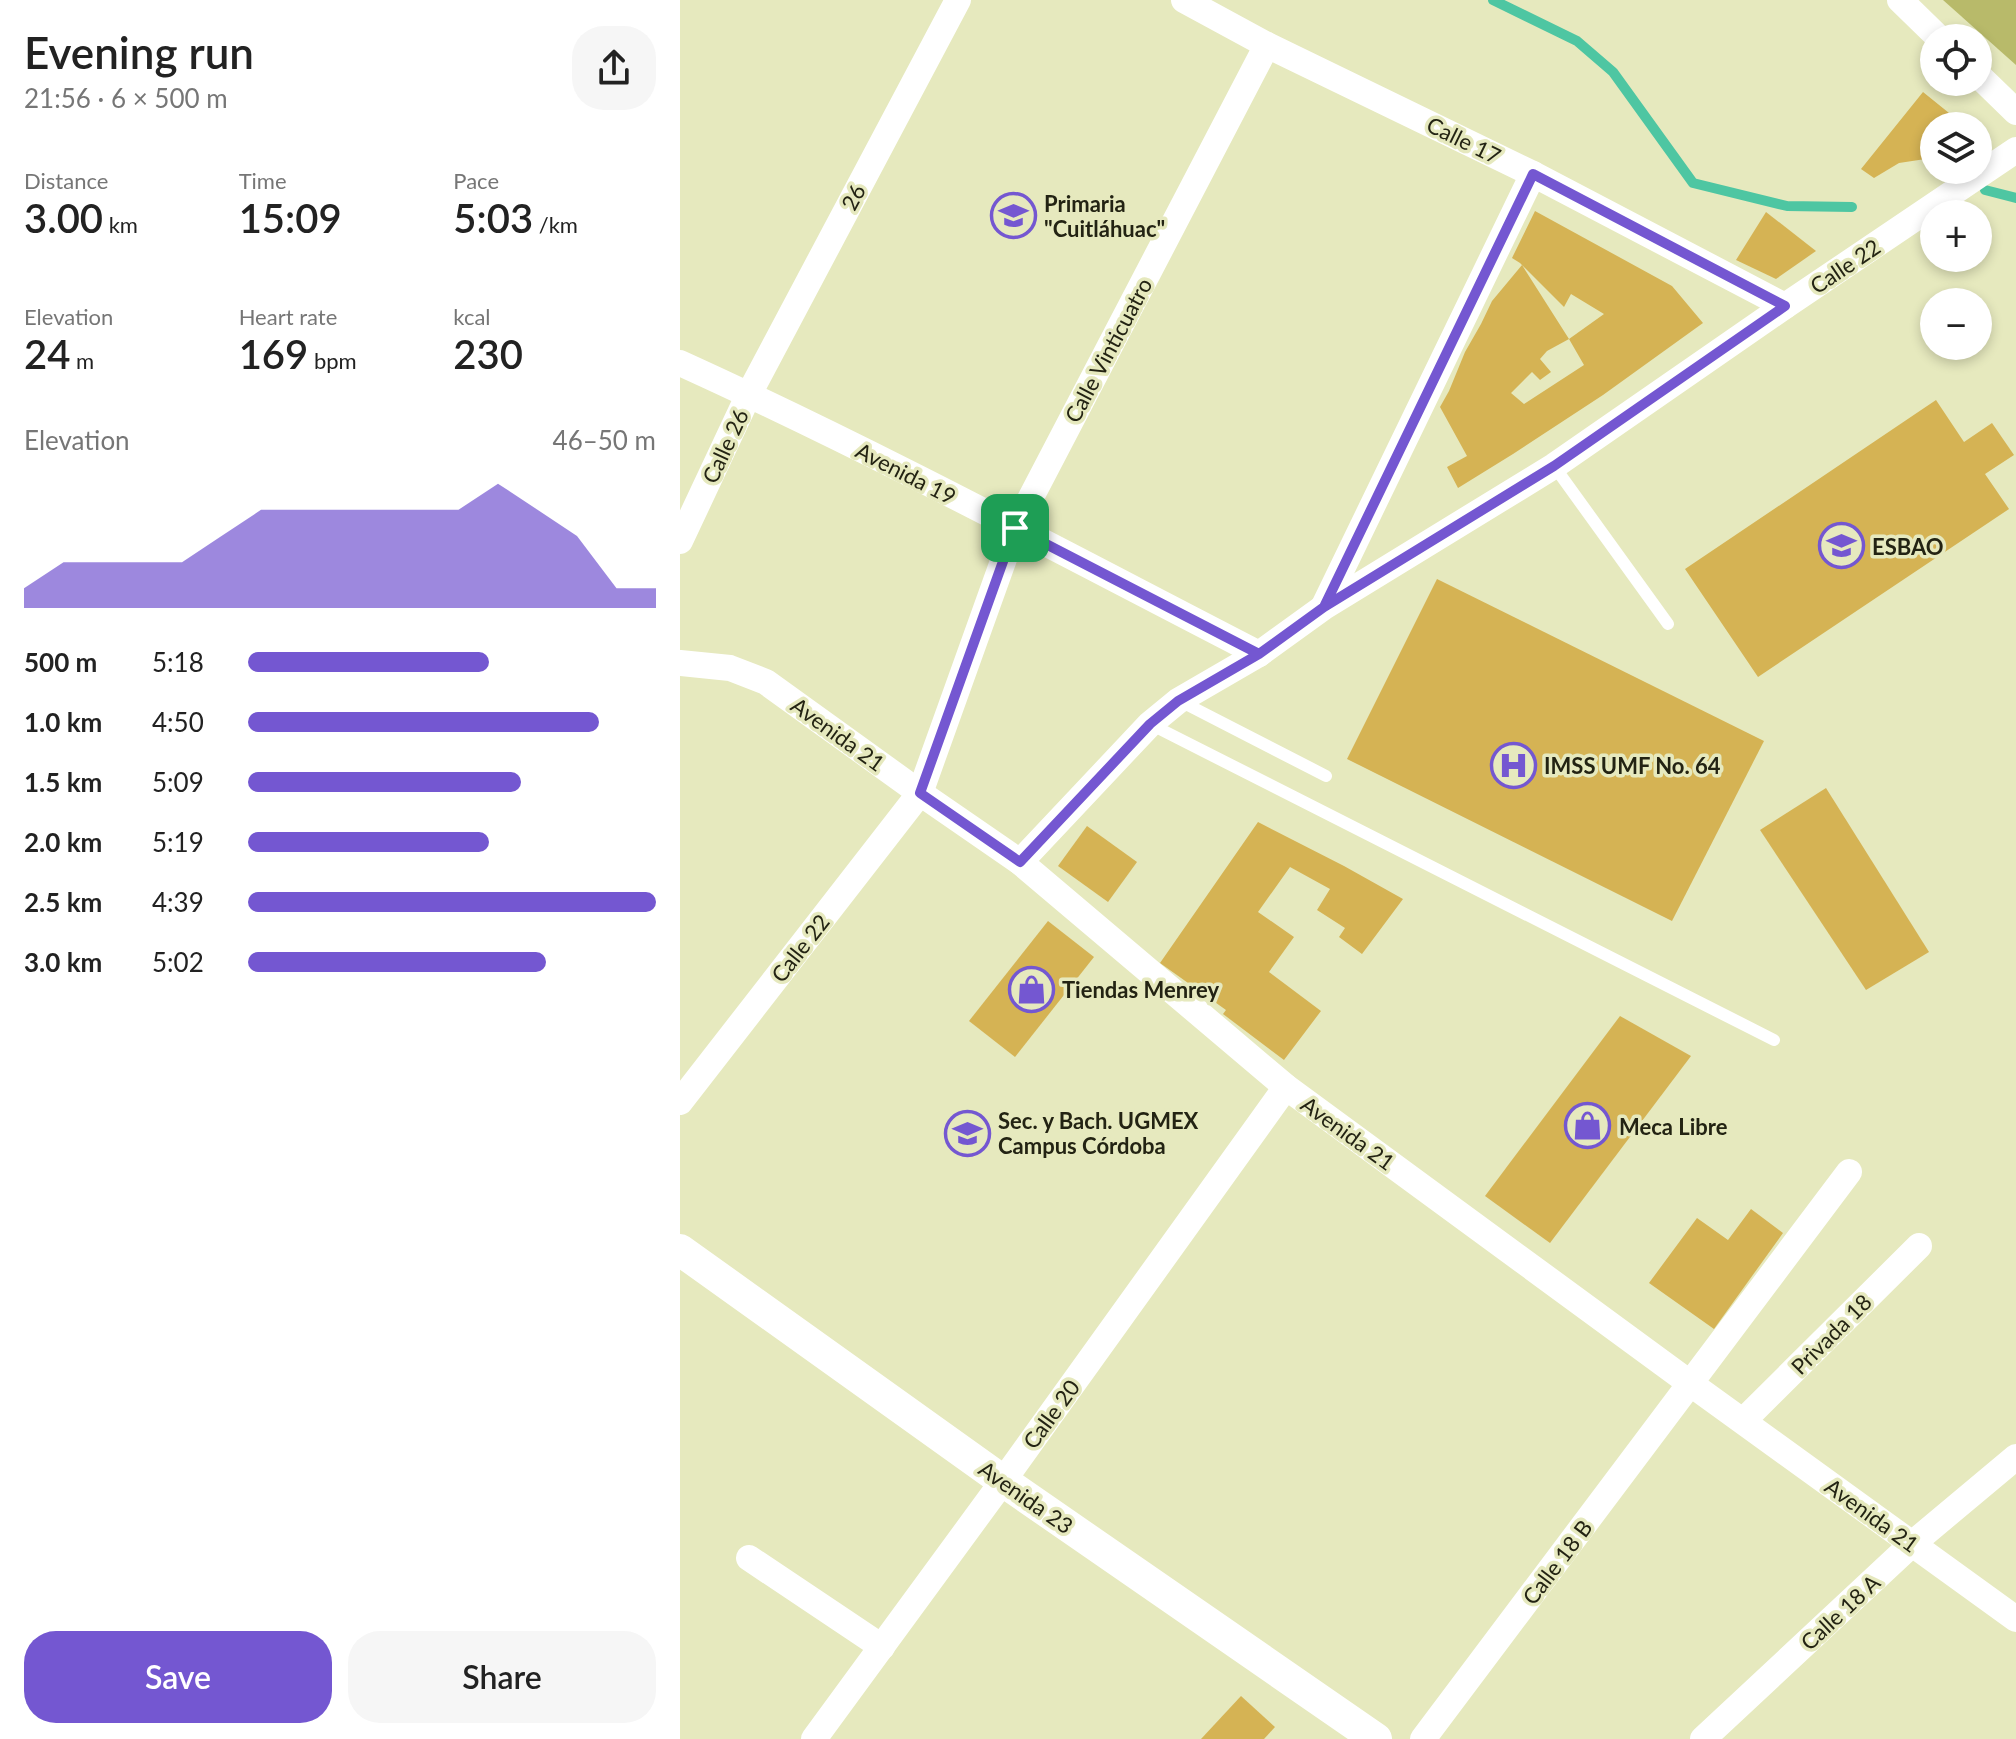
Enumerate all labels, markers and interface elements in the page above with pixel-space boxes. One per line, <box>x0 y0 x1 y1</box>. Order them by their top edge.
map controls <box>1920 24 1992 360</box>
button: locate <box>1920 24 1992 96</box>
text: Evening run <box>24 26 254 78</box>
button: share <box>572 26 656 110</box>
text: 21:56 · 6 × 500 m <box>24 82 228 114</box>
street label: Calle 17 <box>1423 111 1505 169</box>
button: layers <box>1920 112 1992 184</box>
text: Distance <box>24 167 108 194</box>
text: Time <box>239 167 287 194</box>
text: Pace <box>453 167 499 194</box>
street label: 26 <box>835 179 871 215</box>
place label: Primaria "Cuitláhuac" <box>1044 190 1165 242</box>
school or university icon: Primaria "Cuitláhuac" <box>989 192 1037 240</box>
text: 3.00 <box>24 194 103 242</box>
text: 15:09 <box>239 194 342 242</box>
text: 5:03 <box>453 194 533 242</box>
button: + <box>1920 200 1992 272</box>
text: km <box>103 211 138 238</box>
text: /km <box>533 211 578 238</box>
street label: Calle 22 <box>1805 233 1885 299</box>
street label: Calle Vinticuatro <box>1059 273 1157 427</box>
button: − <box>1920 288 1992 360</box>
text: Elevation <box>24 303 113 330</box>
text: Heart rate <box>239 303 337 330</box>
text: kcal <box>453 303 491 330</box>
text: 24 <box>24 330 70 378</box>
text: 169 <box>239 330 308 378</box>
text: 230 <box>453 330 523 378</box>
text: m <box>70 347 94 374</box>
text: bpm <box>308 347 357 374</box>
street label: Calle 26 <box>696 405 754 487</box>
text: Elevation <box>24 424 130 456</box>
text: 46–50 m <box>553 424 656 456</box>
street label: Avenida 19 <box>851 436 961 510</box>
pin <box>981 494 1049 562</box>
icon: arrive <box>993 506 1037 550</box>
school or university icon: ESBAO <box>1817 522 1865 570</box>
place label: ESBAO <box>1872 533 1944 560</box>
text: 500 m <box>24 646 97 678</box>
text: 5:18 <box>152 646 204 678</box>
street label: Avenida 21 <box>786 691 890 777</box>
text: 1.0 km <box>24 706 102 738</box>
text: 4:50 <box>152 706 204 738</box>
hospital icon: IMSS UMF No. 64 <box>1489 741 1537 789</box>
place label: IMSS UMF No. 64 <box>1544 752 1721 779</box>
text: 1.5 km <box>24 766 102 798</box>
text: 5:09 <box>152 766 204 798</box>
text: 2.0 km <box>24 826 102 858</box>
text: 5:19 <box>152 826 204 858</box>
text: 2.5 km <box>24 886 102 918</box>
text: 4:39 <box>152 886 204 918</box>
street label: Calle 22 <box>765 909 835 987</box>
text: 3.0 km <box>24 946 102 978</box>
text: 5:02 <box>152 946 204 978</box>
shop icon: Tiendas Menrey <box>1007 965 1055 1013</box>
place label: Tiendas Menrey <box>1062 976 1219 1003</box>
street label: Avenida 21 <box>1296 1090 1400 1176</box>
shop icon: Meca Libre <box>1564 1102 1612 1150</box>
place label: Sec. y Bach. UGMEX Campus Córdoba <box>998 1107 1199 1159</box>
school or university icon: Sec. y Bach. UGMEX Campus Córdoba <box>943 1109 991 1157</box>
place label: Meca Libre <box>1619 1113 1728 1140</box>
street label: Privada 18 <box>1785 1288 1877 1380</box>
street label: Calle 20 <box>1017 1374 1085 1454</box>
street label: Avenida 23 <box>974 1455 1078 1539</box>
street label: Avenida 21 <box>1820 1472 1924 1558</box>
street label: Calle 18 B <box>1517 1514 1597 1610</box>
street label: Calle 18 A <box>1795 1568 1885 1655</box>
button: Save <box>24 1631 332 1723</box>
button: Share <box>348 1631 656 1723</box>

